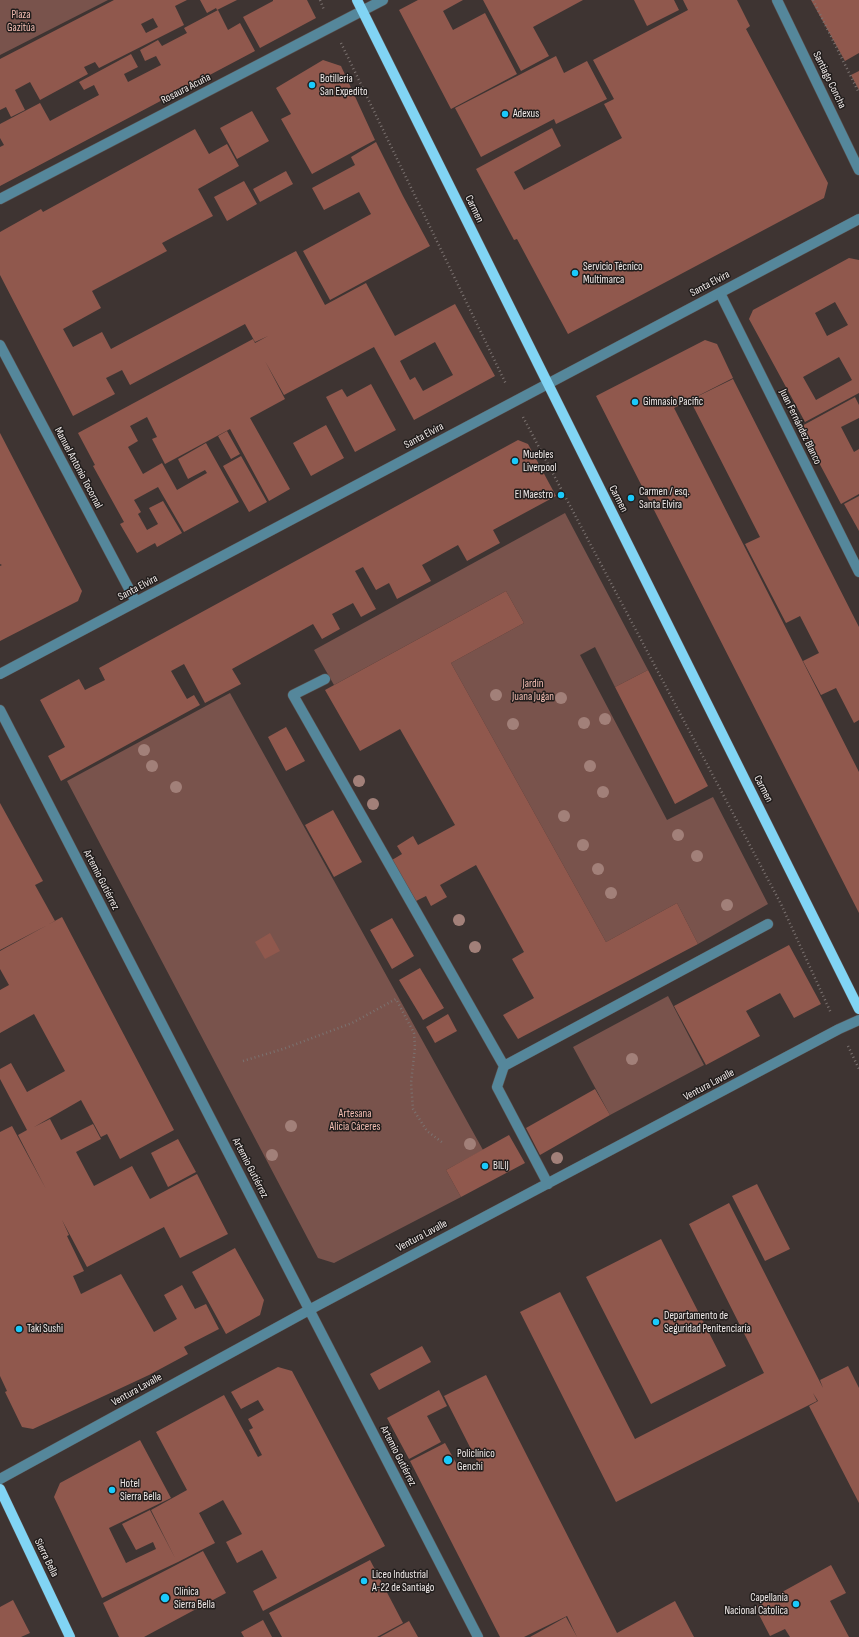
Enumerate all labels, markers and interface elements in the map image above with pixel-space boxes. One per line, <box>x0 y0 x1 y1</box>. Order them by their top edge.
park label: Plaza Gazitúa <box>7 8 35 34</box>
street label: Santiago Concha <box>810 49 848 111</box>
street label: Rosaura Acuña <box>159 71 213 107</box>
place label: Botilleria San Expedito <box>320 72 367 98</box>
marker: Botilleria San Expedito <box>307 80 317 90</box>
place label: Adexus <box>513 107 539 121</box>
marker: Adexus <box>500 109 510 119</box>
street label: Carmen <box>462 193 486 225</box>
place label: Servicio Técnico Multimarca <box>583 260 643 286</box>
marker: Servicio Técnico Multimarca <box>570 268 580 278</box>
street label: Santa Elvira <box>688 268 732 300</box>
street label: Juan Fernández Blanco <box>776 387 824 467</box>
place label: Gimnasio Pacific <box>643 395 703 409</box>
marker: Gimnasio Pacific <box>630 397 640 407</box>
street label: Santa Elvira <box>402 420 446 452</box>
street label: Manuel Antonio Tocornal <box>51 425 105 511</box>
place label: Muebles Liverpool <box>523 448 557 474</box>
marker: Muebles Liverpool <box>510 456 520 466</box>
street label: Carmen <box>606 483 630 515</box>
place label: Carmen / esq. Santa Elvira <box>639 485 689 511</box>
place label: El Maestro <box>515 488 553 502</box>
marker: El Maestro <box>556 490 566 500</box>
marker: Carmen / esq. Santa Elvira <box>626 493 636 503</box>
street label: Santa Elvira <box>116 572 160 604</box>
park label: Jardín Juana Jugan <box>512 677 554 703</box>
street label: Carmen <box>751 773 775 805</box>
street label: Artemio Gutiérrez <box>80 848 122 912</box>
street label: Ventura Lavalle <box>681 1066 737 1104</box>
park label: Artesana Alicia Cáceres <box>329 1107 381 1133</box>
street label: Artemio Gutiérrez <box>229 1136 271 1200</box>
place label: BILIJ <box>493 1159 509 1173</box>
marker: BILIJ <box>480 1161 490 1171</box>
street label: Ventura Lavalle <box>394 1217 450 1255</box>
place label: Departamento de Seguridad Penitenciaría <box>664 1309 751 1335</box>
marker: Departamento de Seguridad Penitenciaría <box>651 1317 661 1327</box>
place label: Taki Sushi <box>27 1322 63 1336</box>
marker: Taki Sushi <box>14 1324 24 1334</box>
street label: Ventura Lavalle <box>109 1371 165 1409</box>
street label: Artemio Gutiérrez <box>377 1424 419 1488</box>
place label: Policlínico Genchi <box>457 1447 495 1473</box>
marker: Policlínico Genchi <box>442 1454 454 1466</box>
place label: Hotel Sierra Bella <box>120 1477 161 1503</box>
marker: Hotel Sierra Bella <box>107 1485 117 1495</box>
street label: Sierra Bella <box>31 1537 61 1579</box>
place label: Liceo Industrial A-22 de Santiago <box>372 1568 434 1594</box>
marker: Liceo Industrial A-22 de Santiago <box>359 1576 369 1586</box>
place label: Clínica Sierra Bella <box>174 1585 215 1611</box>
place label: Capellania Nacional Catolica <box>724 1591 788 1617</box>
marker: Clínica Sierra Bella <box>159 1592 171 1604</box>
marker: Capellania Nacional Catolica <box>791 1599 801 1609</box>

